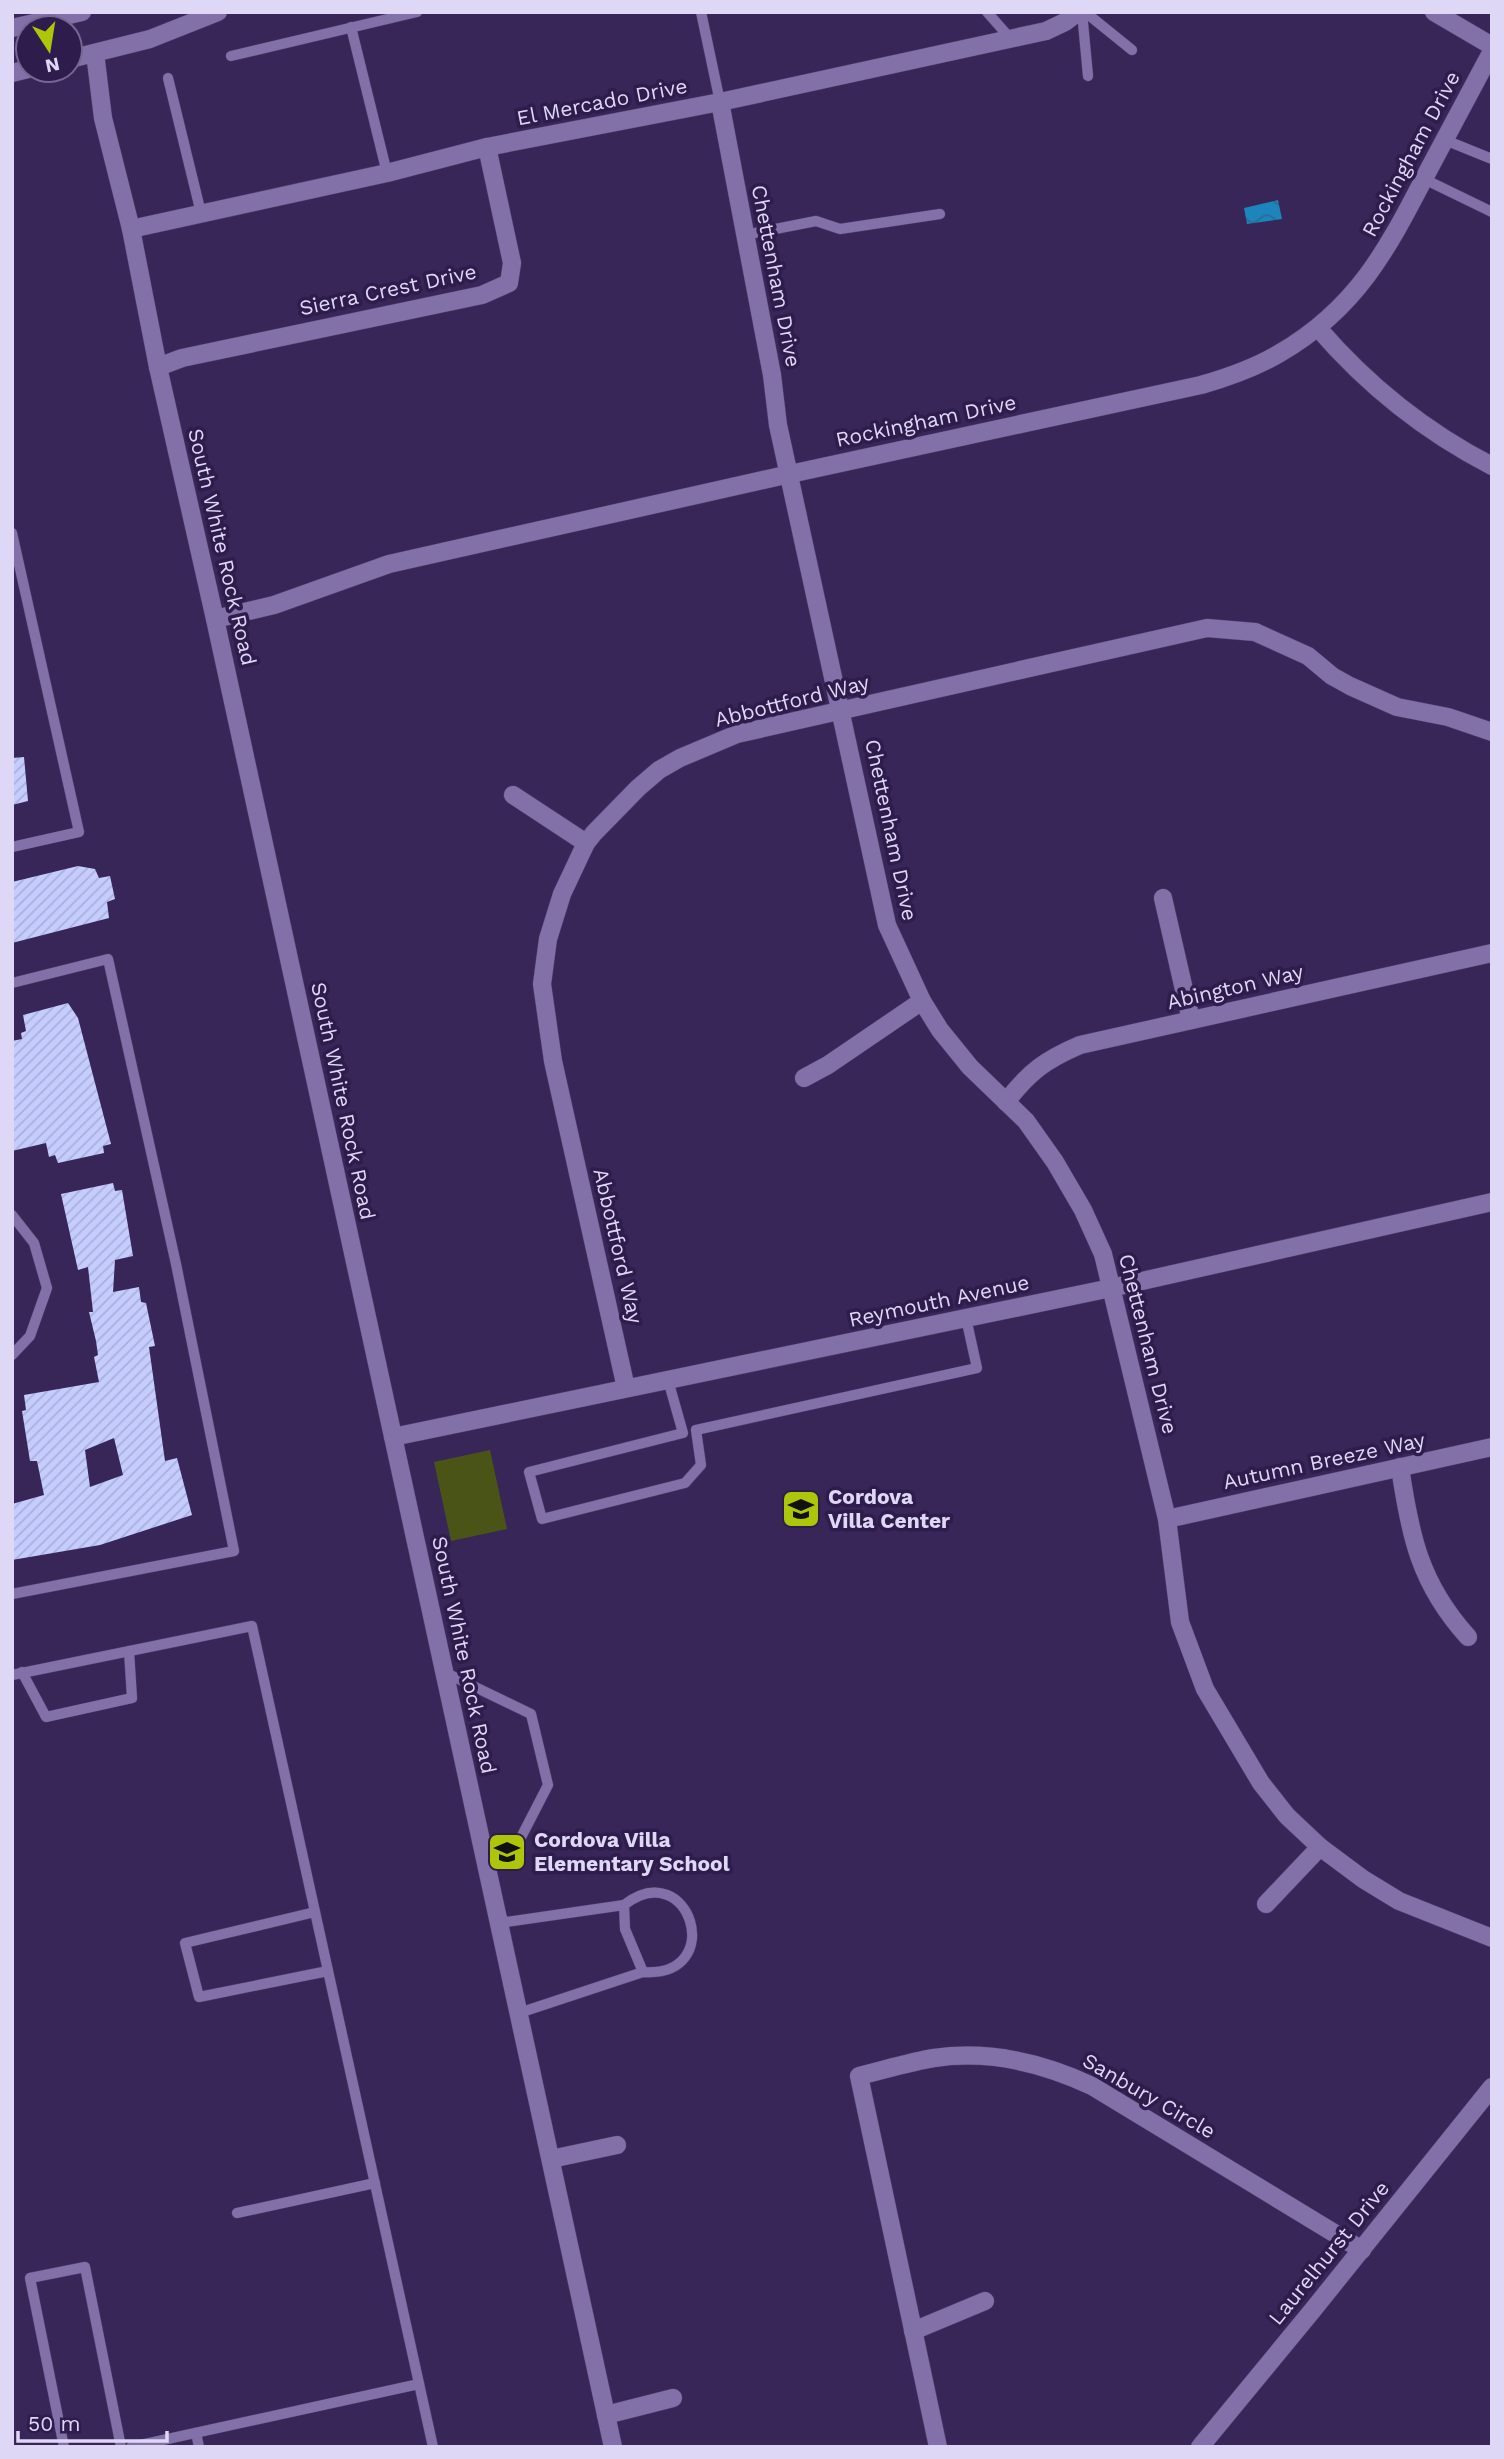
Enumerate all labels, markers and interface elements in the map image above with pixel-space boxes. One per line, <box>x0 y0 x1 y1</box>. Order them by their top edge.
north arrow <box>14 14 84 84</box>
text: N <box>43 52 62 78</box>
street label: Rockingham Drive <box>1356 67 1465 241</box>
street label: El Mercado Drive <box>515 73 689 130</box>
street label: Chettenham Drive <box>747 183 806 369</box>
street label: Sierra Crest Drive <box>297 259 479 321</box>
street label: Rockingham Drive <box>833 389 1018 452</box>
street label: South White Rock Road <box>183 426 262 668</box>
street label: Abbottford Way <box>712 669 872 732</box>
street label: Chettenham Drive <box>860 737 923 923</box>
street label: Abington Way <box>1164 959 1306 1014</box>
street label: South White Rock Road <box>306 980 381 1222</box>
street label: Abbottford Way <box>588 1166 649 1326</box>
street label: Chettenham Drive <box>1114 1251 1183 1437</box>
street label: Reymouth Avenue <box>846 1269 1031 1332</box>
street label: Autumn Breeze Way <box>1221 1427 1427 1494</box>
place label: Cordova Villa Center <box>828 1484 950 1533</box>
school or university icon: Cordova Villa Center <box>780 1488 822 1530</box>
street label: South White Rock Road <box>427 1534 502 1776</box>
place label: Cordova Villa Elementary School <box>534 1827 730 1876</box>
school or university icon: Cordova Villa Elementary School <box>486 1831 528 1873</box>
street label: Sanbury Circle <box>1079 2048 1220 2144</box>
street label: Laurelhurst Drive <box>1263 2176 1394 2330</box>
scale bar <box>18 2400 166 2444</box>
text: 50 m <box>28 2411 80 2436</box>

